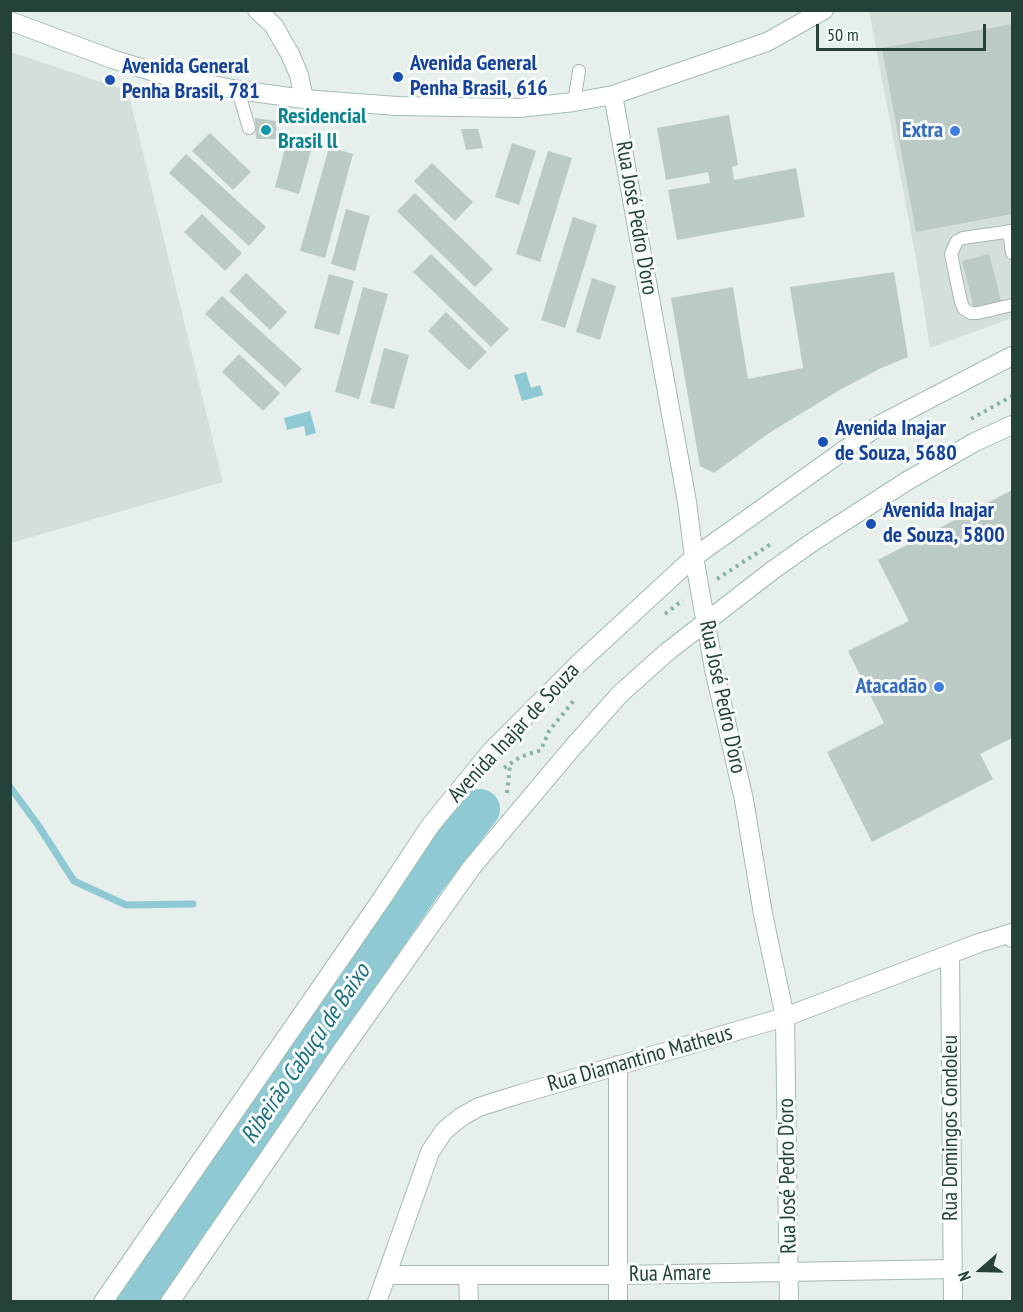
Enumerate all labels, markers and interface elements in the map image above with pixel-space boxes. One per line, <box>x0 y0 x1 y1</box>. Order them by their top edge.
scale bar <box>819 12 988 50</box>
text: 50 m <box>827 23 859 46</box>
place label: Avenida General Penha Brasil, 616 <box>410 51 548 102</box>
place label: Avenida General Penha Brasil, 781 <box>122 54 260 106</box>
marker: Avenida General Penha Brasil, 616 <box>391 70 405 84</box>
marker: Avenida General Penha Brasil, 781 <box>103 73 117 87</box>
place label: Residencial Brasil ll <box>278 104 366 156</box>
place label: Extra <box>902 118 943 144</box>
marker: Residencial Brasil ll <box>259 123 273 137</box>
marker: Extra <box>948 124 962 138</box>
street label: Rua José Pedro D'oro <box>609 139 663 297</box>
place label: Avenida Inajar de Souza, 5680 <box>835 416 957 468</box>
marker: Avenida Inajar de Souza, 5680 <box>816 435 830 449</box>
place label: Avenida Inajar de Souza, 5800 <box>883 498 1005 550</box>
marker: Avenida Inajar de Souza, 5800 <box>864 517 878 531</box>
street label: Rua José Pedro D'oro <box>693 618 751 776</box>
street label: Avenida Inajar de Souza <box>443 658 585 808</box>
place label: Atacadão <box>856 674 927 700</box>
marker: Atacadão <box>932 680 946 694</box>
water label: Ribeirão Cabuçu de Baixo <box>235 959 377 1149</box>
street label: Rua Diamantino Matheus <box>545 1020 735 1098</box>
street label: Rua Domingos Condoleu <box>938 1035 964 1221</box>
street label: Rua José Pedro D'oro <box>773 1098 803 1254</box>
north arrow <box>951 1240 1011 1300</box>
street label: Rua Amare <box>629 1260 711 1288</box>
text: N <box>953 1269 975 1284</box>

